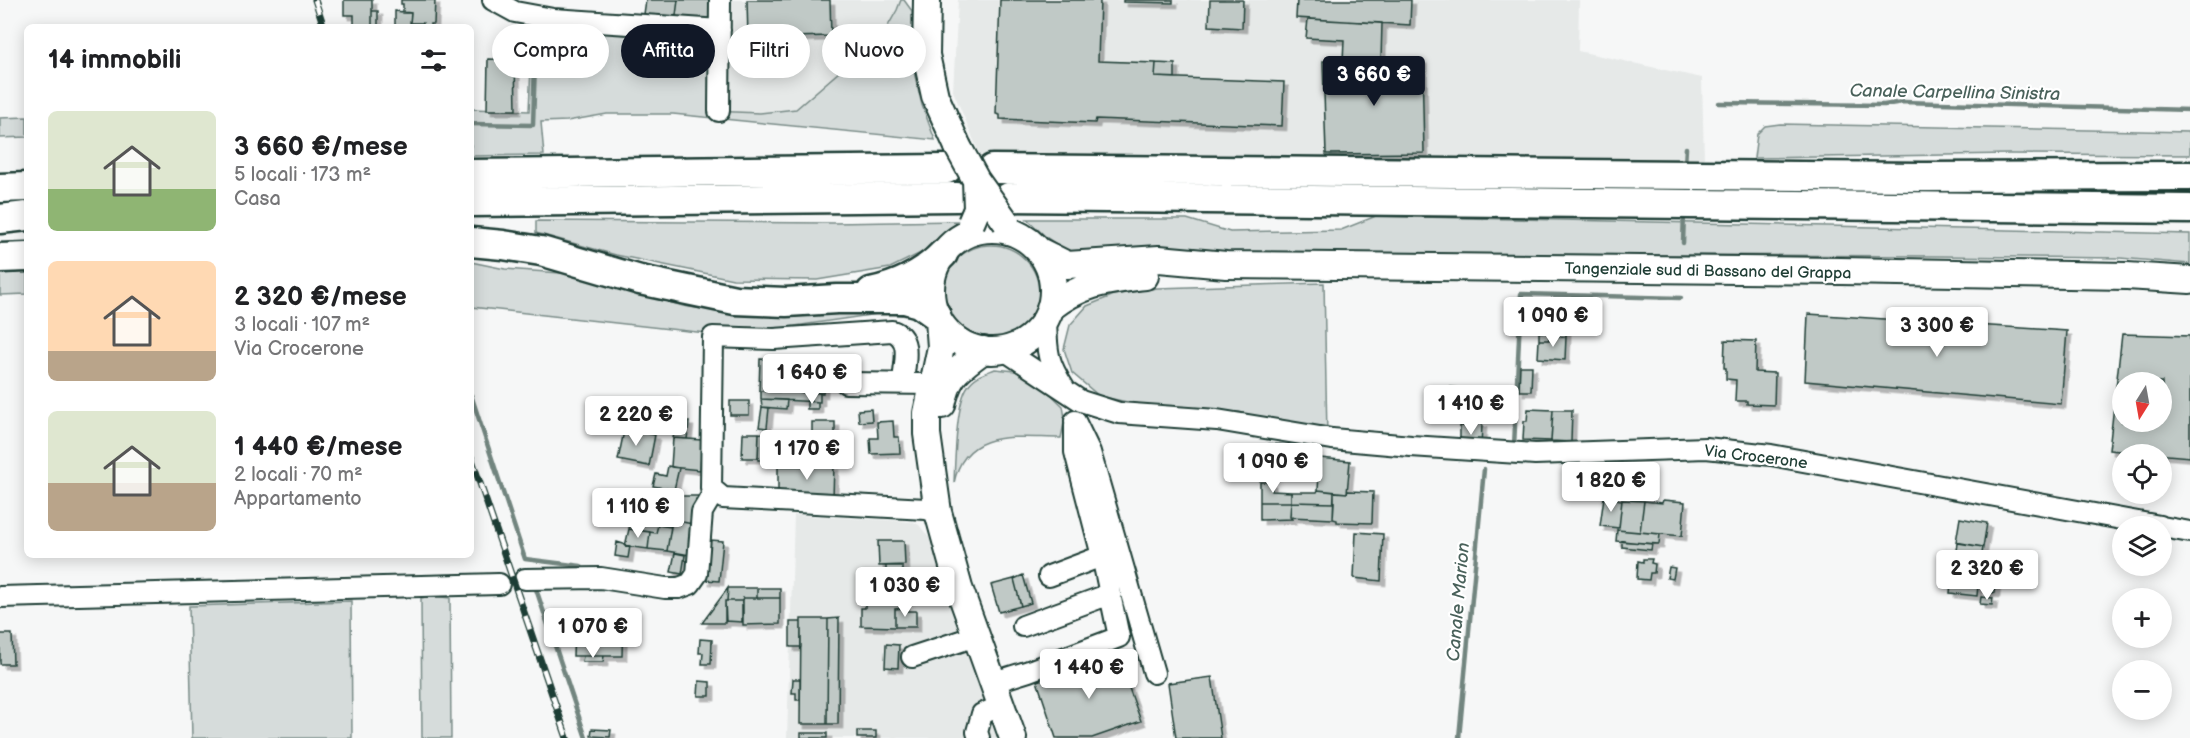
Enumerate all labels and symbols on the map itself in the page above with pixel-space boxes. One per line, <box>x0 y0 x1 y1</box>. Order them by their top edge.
pin: 3 660 € <box>1319 56 1429 107</box>
water label: Canale Carpellina Sinistra <box>1849 80 2061 105</box>
street label: Tangenziale sud di Bassano del Grappa <box>1564 259 1852 284</box>
pin: 1 090 € <box>1498 297 1608 348</box>
pin: 3 300 € <box>1882 307 1992 358</box>
pin: 1 640 € <box>757 354 867 405</box>
north arrow <box>2112 372 2172 432</box>
pin: 1 410 € <box>1416 385 1526 436</box>
pin: 2 220 € <box>581 396 691 447</box>
pin: 1 170 € <box>752 430 862 481</box>
street label: Via Crocerone <box>1703 442 1809 473</box>
pin: 1 090 € <box>1218 443 1328 494</box>
pin: 1 820 € <box>1556 462 1666 513</box>
pin: 1 110 € <box>583 488 693 539</box>
water label: Canale Marion <box>1443 542 1474 662</box>
pin: 2 320 € <box>1932 550 2042 601</box>
pin: 1 030 € <box>850 567 960 618</box>
pin: 1 070 € <box>538 608 648 659</box>
pin: 1 440 € <box>1034 649 1144 700</box>

